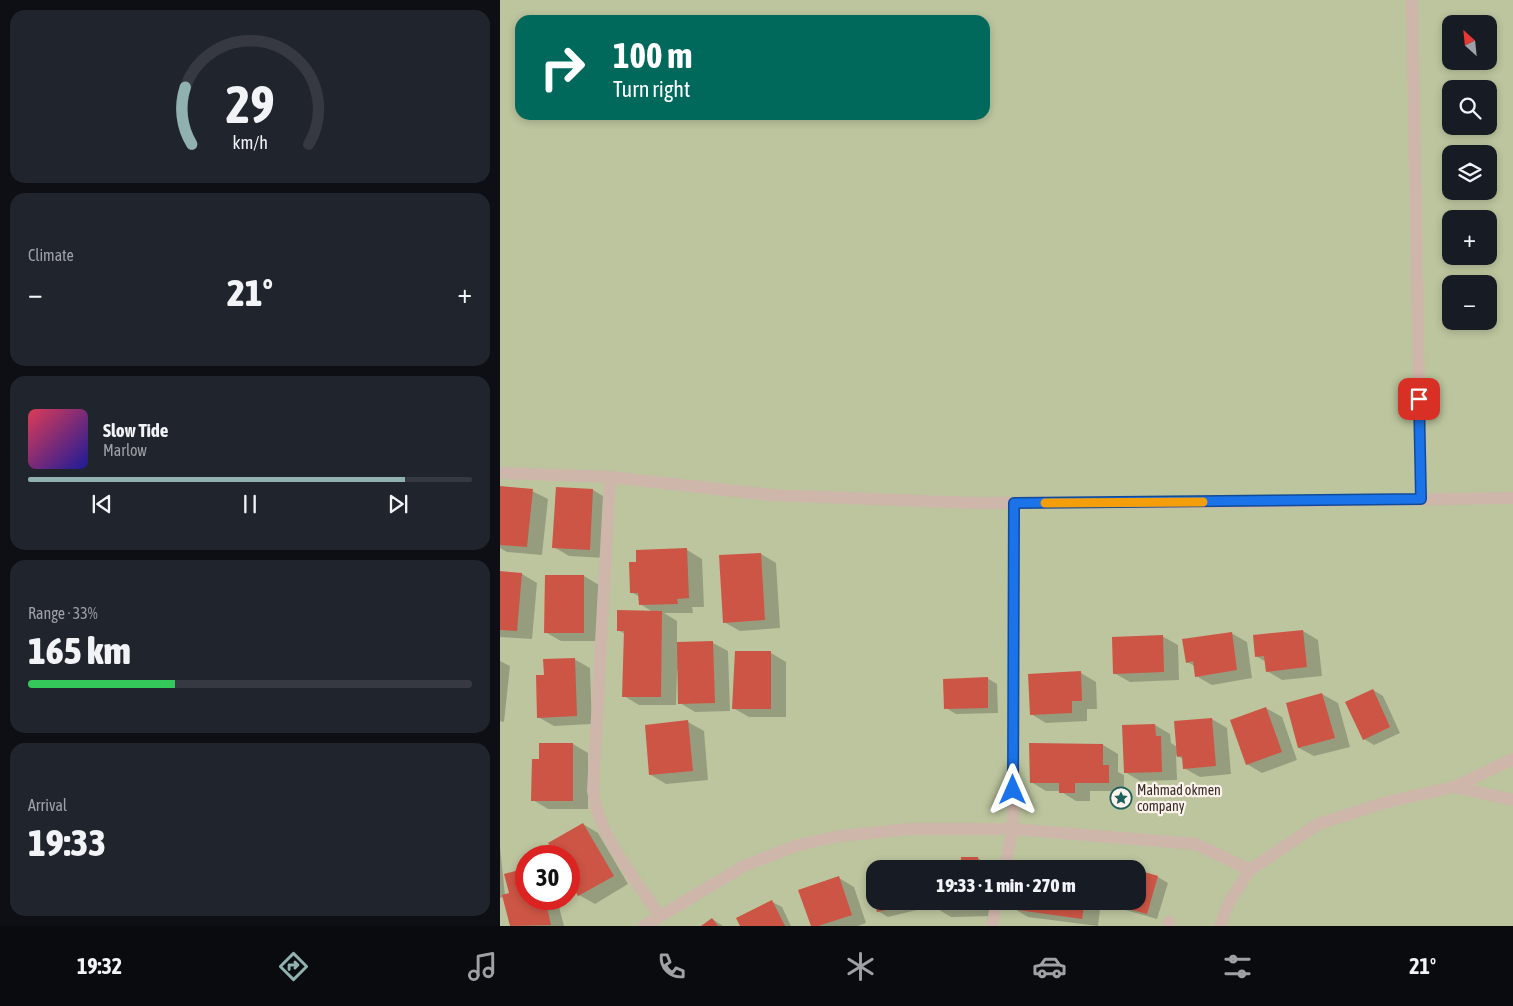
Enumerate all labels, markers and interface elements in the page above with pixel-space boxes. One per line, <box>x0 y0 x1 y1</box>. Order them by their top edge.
north arrow <box>1442 15 1498 70</box>
map controls <box>1442 15 1497 330</box>
icon: right <box>530 35 595 100</box>
text: 100 m <box>613 35 692 75</box>
text: 29 <box>226 74 274 134</box>
text: Turn right <box>613 76 690 102</box>
button: search <box>1442 80 1497 135</box>
text: km/h <box>232 132 268 153</box>
button: layers <box>1442 145 1497 200</box>
button: + <box>1442 210 1497 265</box>
text: Climate <box>28 246 74 264</box>
text: 21° <box>227 271 273 314</box>
button: − <box>1442 275 1497 330</box>
text: − <box>28 277 43 309</box>
text: + <box>457 277 472 309</box>
pin <box>1398 378 1440 420</box>
icon: arrive <box>1405 385 1433 413</box>
text: Slow Tide <box>103 419 168 441</box>
text: Marlow <box>103 441 147 459</box>
icon: previous <box>88 490 116 518</box>
icon: pause <box>236 490 264 518</box>
icon: next <box>384 490 412 518</box>
text: Range · 33% <box>28 604 98 622</box>
text: 165 km <box>28 629 131 672</box>
position arrow <box>986 763 1038 815</box>
place label: Mahmad okmen company <box>1137 782 1221 814</box>
place icon: Mahmad okmen company <box>1109 786 1133 810</box>
text: Arrival <box>28 796 67 814</box>
text: 19:33 <box>28 821 106 864</box>
speed limit sign: 30 <box>515 845 580 910</box>
text: 19:33 · 1 min · 270 m <box>936 874 1076 896</box>
icon: directions <box>276 949 311 984</box>
icon: music <box>465 949 500 984</box>
icon: phone <box>654 949 689 984</box>
icon: climate <box>843 949 878 984</box>
icon: car <box>1032 949 1067 984</box>
icon: filters <box>1220 949 1255 984</box>
text: 19:32 <box>77 953 122 979</box>
text: 21° <box>1409 953 1436 979</box>

